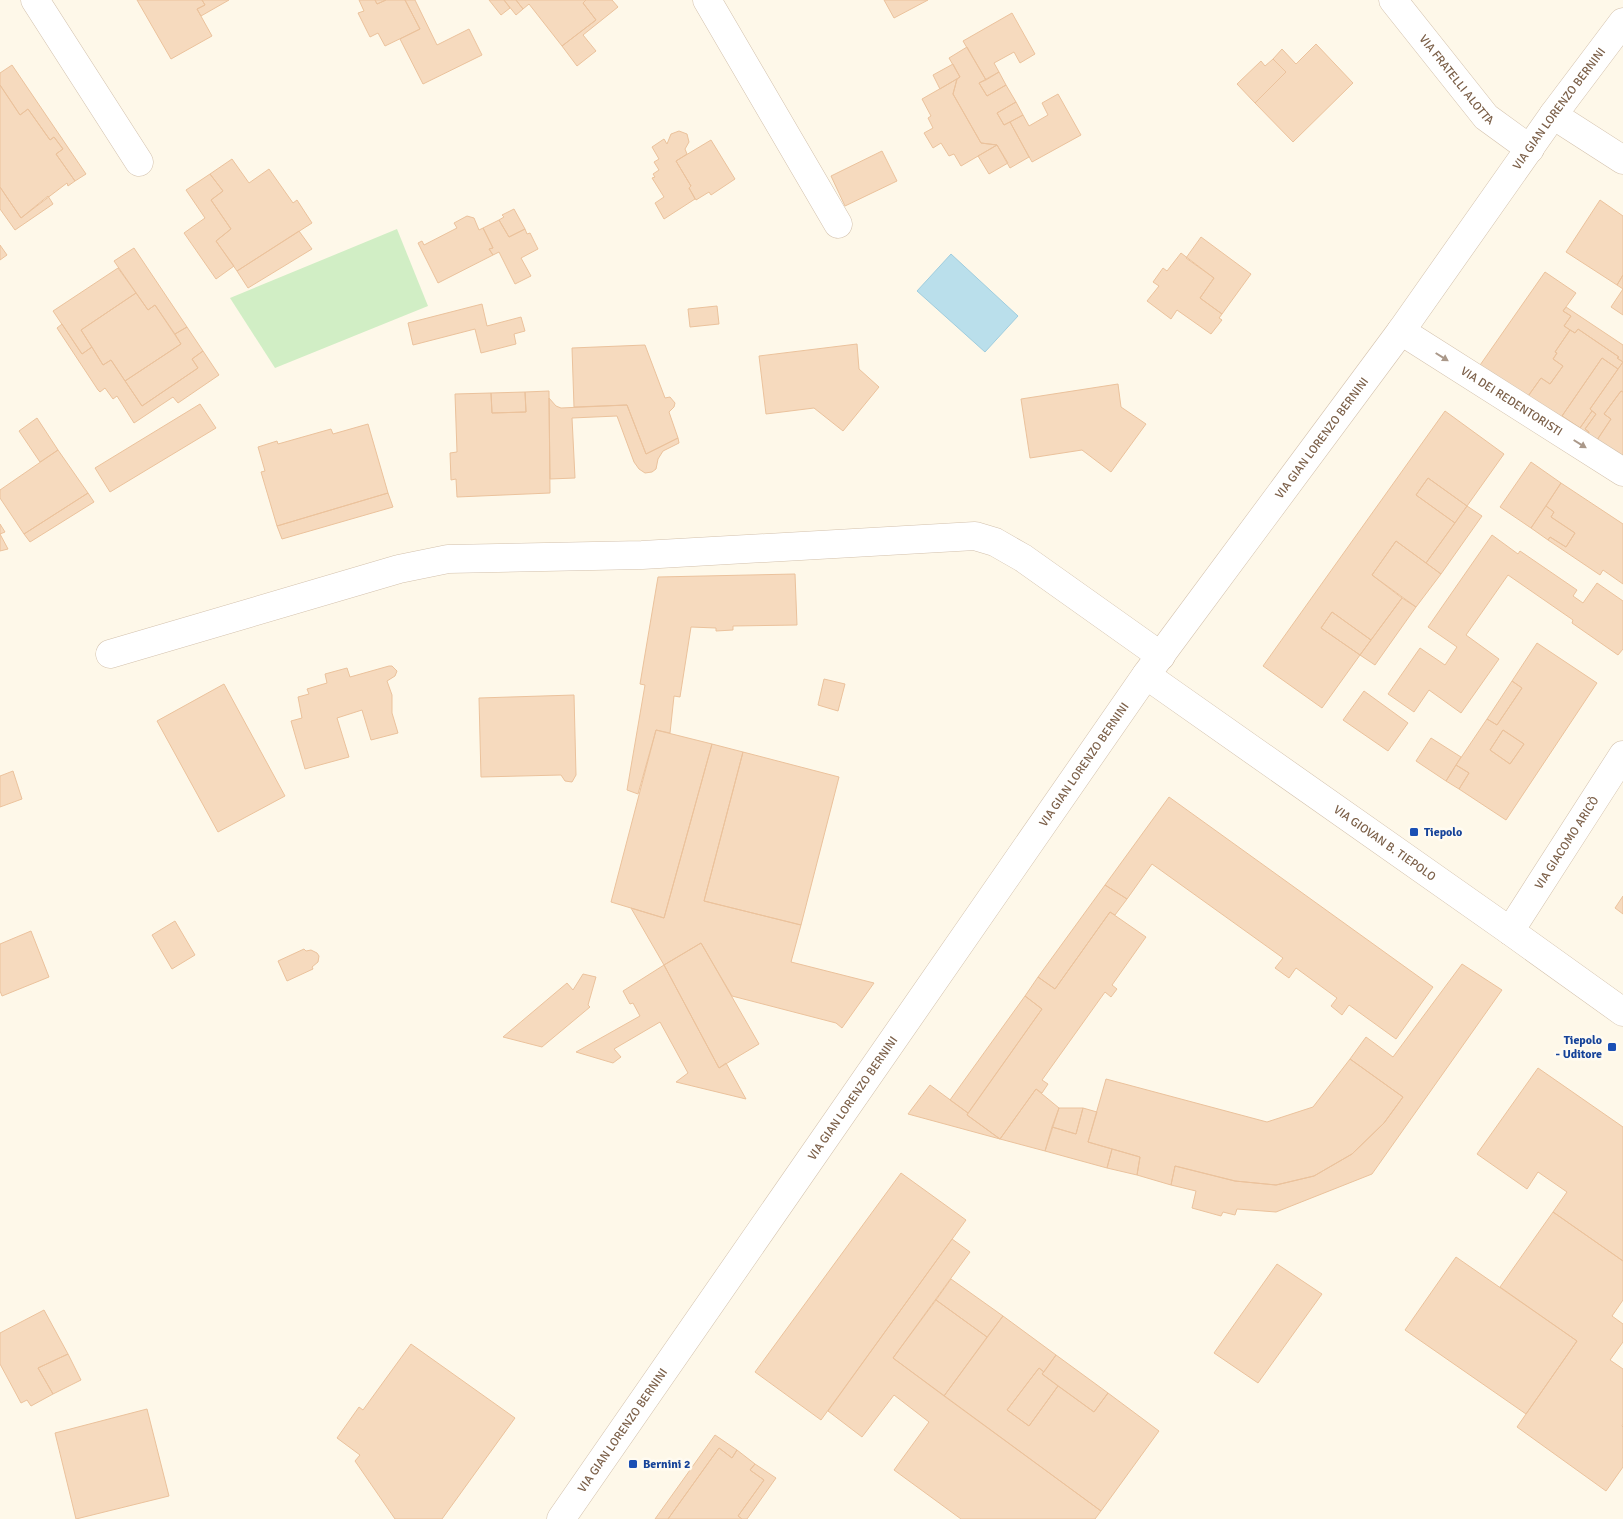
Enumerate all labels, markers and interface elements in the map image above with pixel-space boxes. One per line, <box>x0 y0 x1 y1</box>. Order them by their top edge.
street label: VIA FRATELLI ALOTTA <box>1416 32 1497 129</box>
street label: VIA GIAN LORENZO BERNINI <box>1510 45 1609 173</box>
one-way arrow <box>1436 353 1449 362</box>
street label: VIA DEI REDENTORISTI <box>1458 364 1565 440</box>
street label: VIA GIAN LORENZO BERNINI <box>1272 375 1372 502</box>
one-way arrow <box>1573 440 1586 449</box>
street label: VIA GIAN LORENZO BERNINI <box>1036 700 1133 830</box>
street label: VIA GIACOMO ARICÒ <box>1532 794 1603 892</box>
street label: VIA GIOVAN B. TIEPOLO <box>1330 802 1439 885</box>
place label: Tiepolo <box>1424 825 1462 840</box>
marker: Tiepolo <box>1408 826 1420 838</box>
place label: Tiepolo - Uditore <box>1556 1033 1602 1062</box>
street label: VIA GIAN LORENZO BERNINI <box>805 1034 901 1163</box>
marker: Tiepolo - Uditore <box>1606 1041 1618 1053</box>
street label: VIA GIAN LORENZO BERNINI <box>575 1366 671 1495</box>
place label: Bernini 2 <box>643 1457 691 1472</box>
marker: Bernini 2 <box>627 1458 639 1470</box>

